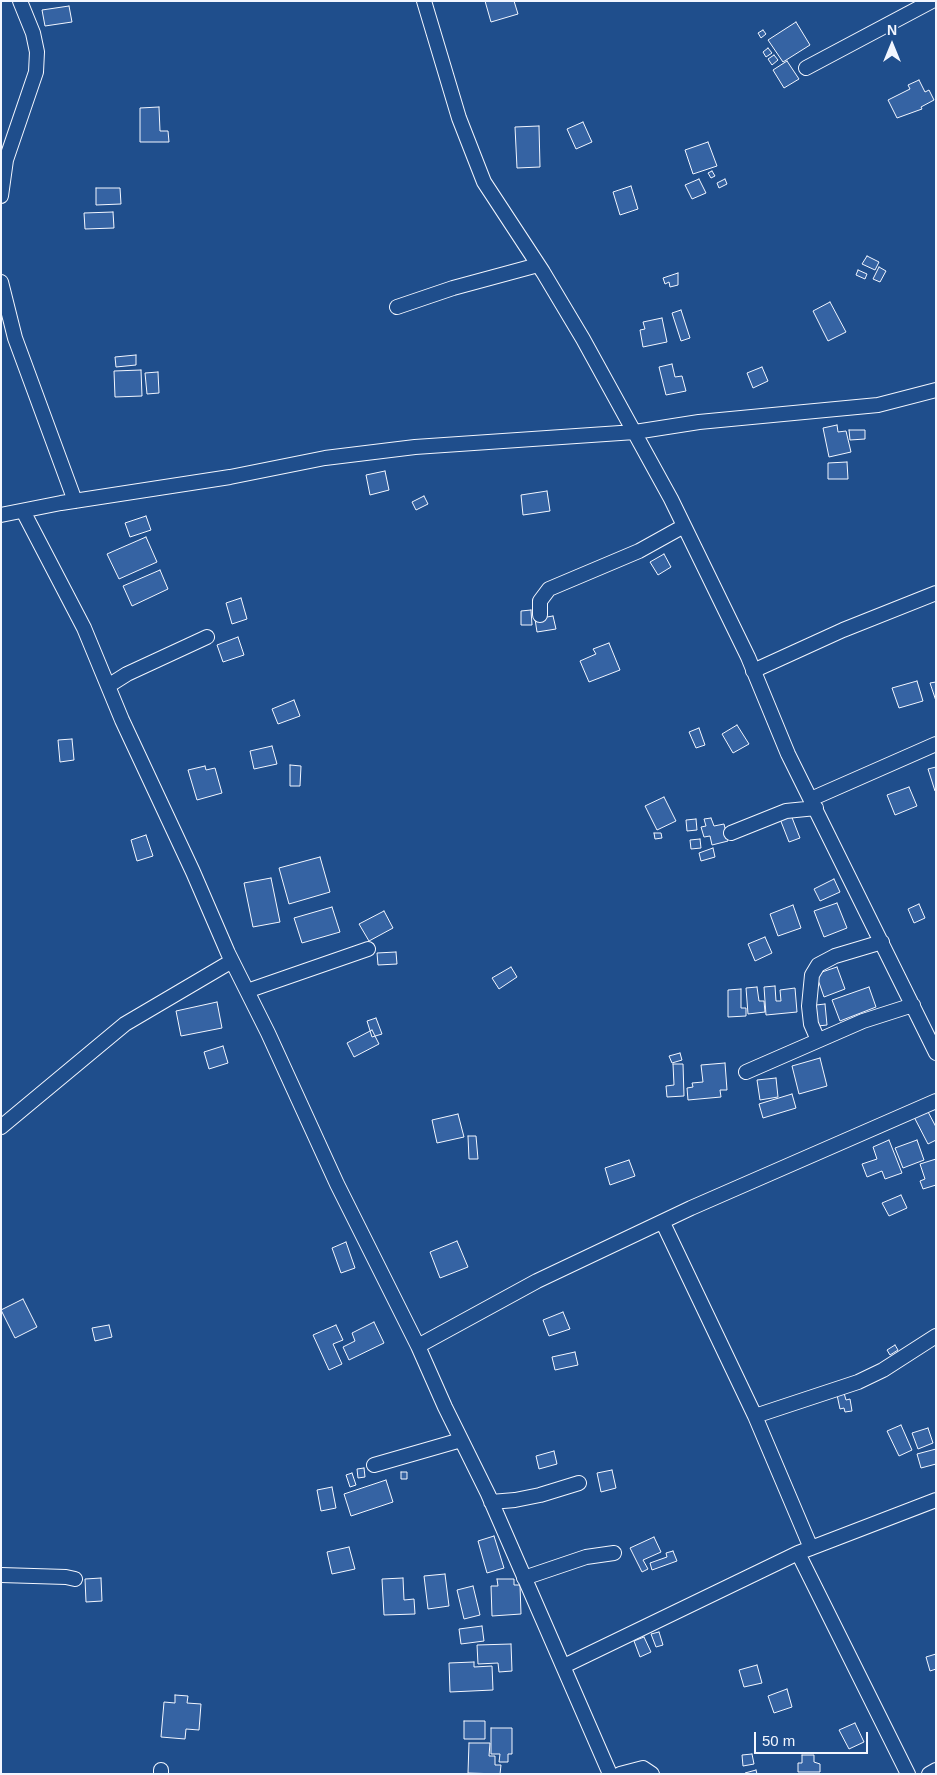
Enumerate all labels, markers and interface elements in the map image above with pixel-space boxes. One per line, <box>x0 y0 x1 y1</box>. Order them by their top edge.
north arrow <box>867 20 917 70</box>
text: N <box>887 22 897 38</box>
scale bar <box>757 1722 871 1754</box>
text: 50 m <box>762 1732 795 1749</box>

